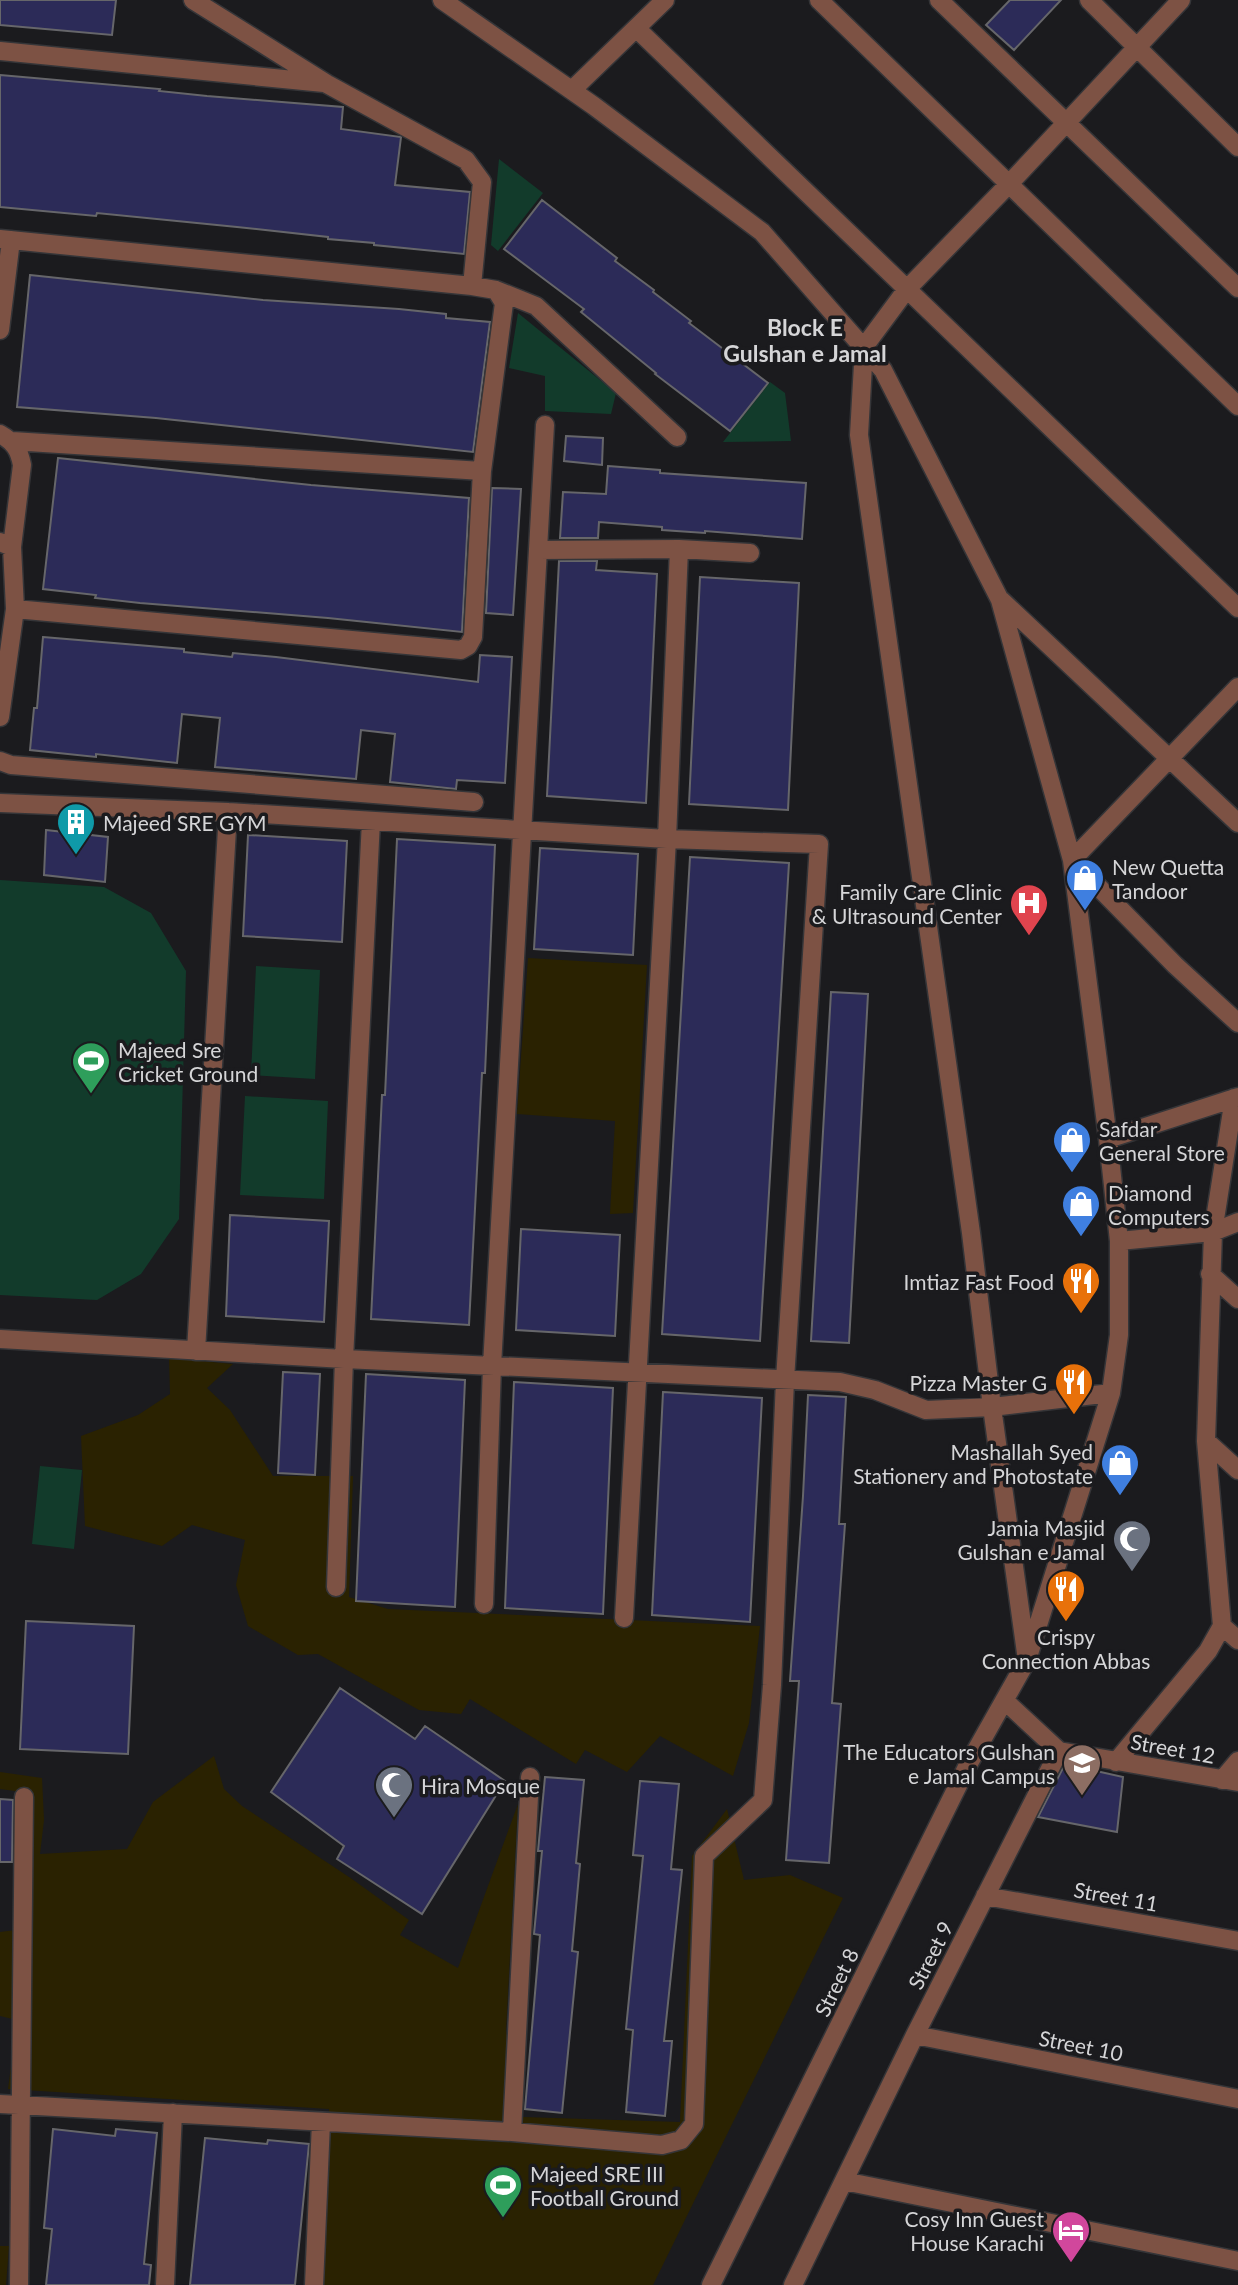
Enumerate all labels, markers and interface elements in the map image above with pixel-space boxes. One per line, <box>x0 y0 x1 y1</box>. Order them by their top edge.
district label: Block E Gulshan e Jamal <box>723 313 887 367</box>
building icon: Majeed SRE GYM <box>55 801 97 856</box>
place label: Majeed SRE GYM <box>103 810 267 835</box>
place label: New Quetta Tandoor <box>1112 854 1224 903</box>
shop icon: New Quetta Tandoor <box>1064 857 1106 912</box>
place label: Family Care Clinic & Ultrasound Center <box>812 879 1002 928</box>
hospital icon: Family Care Clinic & Ultrasound Center <box>1008 882 1050 937</box>
place label: Majeed Sre Cricket Ground <box>118 1037 258 1086</box>
sports icon: Majeed Sre Cricket Ground <box>70 1040 112 1095</box>
place label: Safdar General Store <box>1099 1116 1225 1165</box>
shop icon: Safdar General Store <box>1051 1119 1093 1174</box>
place label: Diamond Computers <box>1108 1180 1210 1229</box>
shop icon: Diamond Computers <box>1060 1183 1102 1238</box>
restaurant icon: Imtiaz Fast Food <box>1060 1260 1102 1315</box>
place label: Imtiaz Fast Food <box>904 1269 1054 1294</box>
restaurant icon: Pizza Master G <box>1053 1361 1095 1416</box>
place label: Pizza Master G <box>909 1370 1047 1395</box>
place label: Mashallah Syed Stationery and Photostate <box>853 1439 1093 1488</box>
shop icon: Mashallah Syed Stationery and Photostate <box>1099 1442 1141 1497</box>
place label: Jamia Masjid Gulshan e Jamal <box>957 1515 1105 1564</box>
mosque icon: Jamia Masjid Gulshan e Jamal <box>1111 1518 1153 1573</box>
restaurant icon: Crispy Connection Abbas <box>1045 1568 1087 1623</box>
place label: Crispy Connection Abbas <box>982 1624 1150 1673</box>
street label: Street 12 <box>1129 1728 1217 1768</box>
place label: The Educators Gulshan e Jamal Campus <box>843 1739 1055 1788</box>
school or university icon: The Educators Gulshan e Jamal Campus <box>1061 1742 1103 1797</box>
mosque icon: Hira Mosque <box>373 1764 415 1819</box>
place label: Hira Mosque <box>421 1773 540 1798</box>
street label: Street 11 <box>1072 1876 1160 1916</box>
street label: Street 9 <box>902 1917 958 1993</box>
street label: Street 8 <box>809 1944 863 2020</box>
street label: Street 10 <box>1037 2025 1125 2065</box>
place label: Majeed SRE III Football Ground <box>530 2161 679 2210</box>
sports icon: Majeed SRE III Football Ground <box>482 2164 524 2219</box>
place label: Cosy Inn Guest House Karachi <box>905 2206 1044 2255</box>
hotel icon: Cosy Inn Guest House Karachi <box>1050 2209 1092 2264</box>

